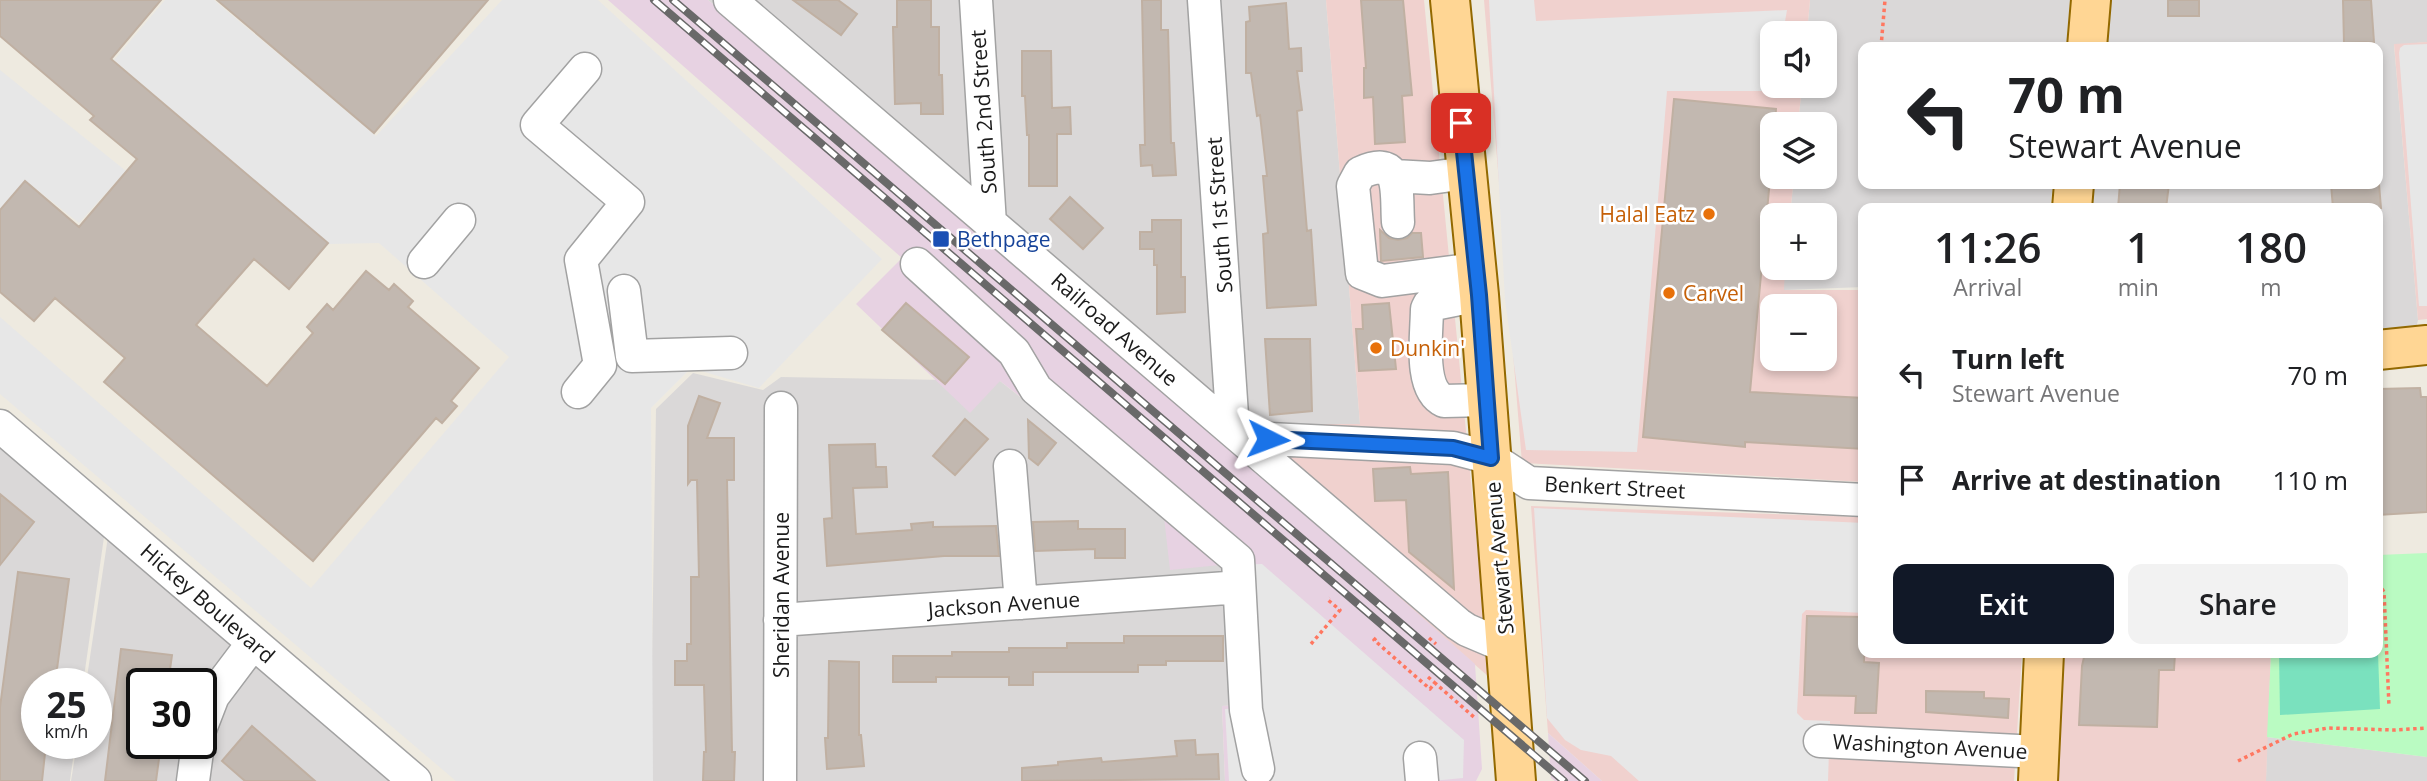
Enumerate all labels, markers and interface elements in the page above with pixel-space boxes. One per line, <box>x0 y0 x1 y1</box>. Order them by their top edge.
map controls <box>1760 21 1837 371</box>
button: sound <box>1760 21 1837 98</box>
street label: South 2nd Street <box>963 29 1003 195</box>
text: 70 m <box>2008 61 2125 127</box>
icon: left <box>1893 70 1984 161</box>
pin <box>1431 93 1491 153</box>
icon: arrive <box>1442 104 1480 142</box>
button: layers <box>1760 112 1837 189</box>
text: Stewart Avenue <box>2008 124 2242 167</box>
street label: South 1st Street <box>1200 136 1238 294</box>
place label: Halal Eatz <box>1599 200 1695 228</box>
button: + <box>1760 203 1837 280</box>
marker: Halal Eatz <box>1701 206 1717 222</box>
text: 11:26 <box>1934 218 2042 275</box>
text: 1 <box>2126 218 2150 275</box>
text: 180 <box>2235 218 2307 275</box>
place label: Bethpage <box>957 225 1050 253</box>
marker: Bethpage <box>931 229 951 249</box>
street label: Railroad Avenue <box>1046 266 1184 392</box>
text: Arrival <box>1953 271 2022 303</box>
text: min <box>2118 271 2159 303</box>
text: m <box>2260 271 2282 303</box>
place label: Carvel <box>1683 279 1744 307</box>
marker: Carvel <box>1661 285 1677 301</box>
button: − <box>1760 294 1837 371</box>
place label: Dunkin' <box>1390 334 1465 362</box>
marker: Dunkin' <box>1368 340 1384 356</box>
text: Turn left <box>1952 341 2064 377</box>
icon: left <box>1893 356 1931 394</box>
text: 70 m <box>2287 357 2348 393</box>
text: Stewart Avenue <box>1952 377 2120 409</box>
position arrow <box>1231 402 1305 476</box>
icon: arrive <box>1893 461 1931 499</box>
text: Arrive at destination <box>1952 462 2221 498</box>
text: 110 m <box>2273 462 2348 498</box>
street label: Benkert Street <box>1544 469 1686 505</box>
street label: Stewart Avenue <box>1478 480 1520 636</box>
street label: Sheridan Avenue <box>767 512 795 678</box>
street label: Hickey Boulevard <box>135 537 281 669</box>
button: Exit <box>1893 564 2114 644</box>
button: Share <box>2128 564 2348 644</box>
street label: Jackson Avenue <box>925 585 1081 623</box>
speed limit sign: 30 <box>126 668 217 759</box>
text: 25 <box>46 681 87 728</box>
text: km/h <box>45 719 88 743</box>
street label: Washington Avenue <box>1832 727 2028 765</box>

